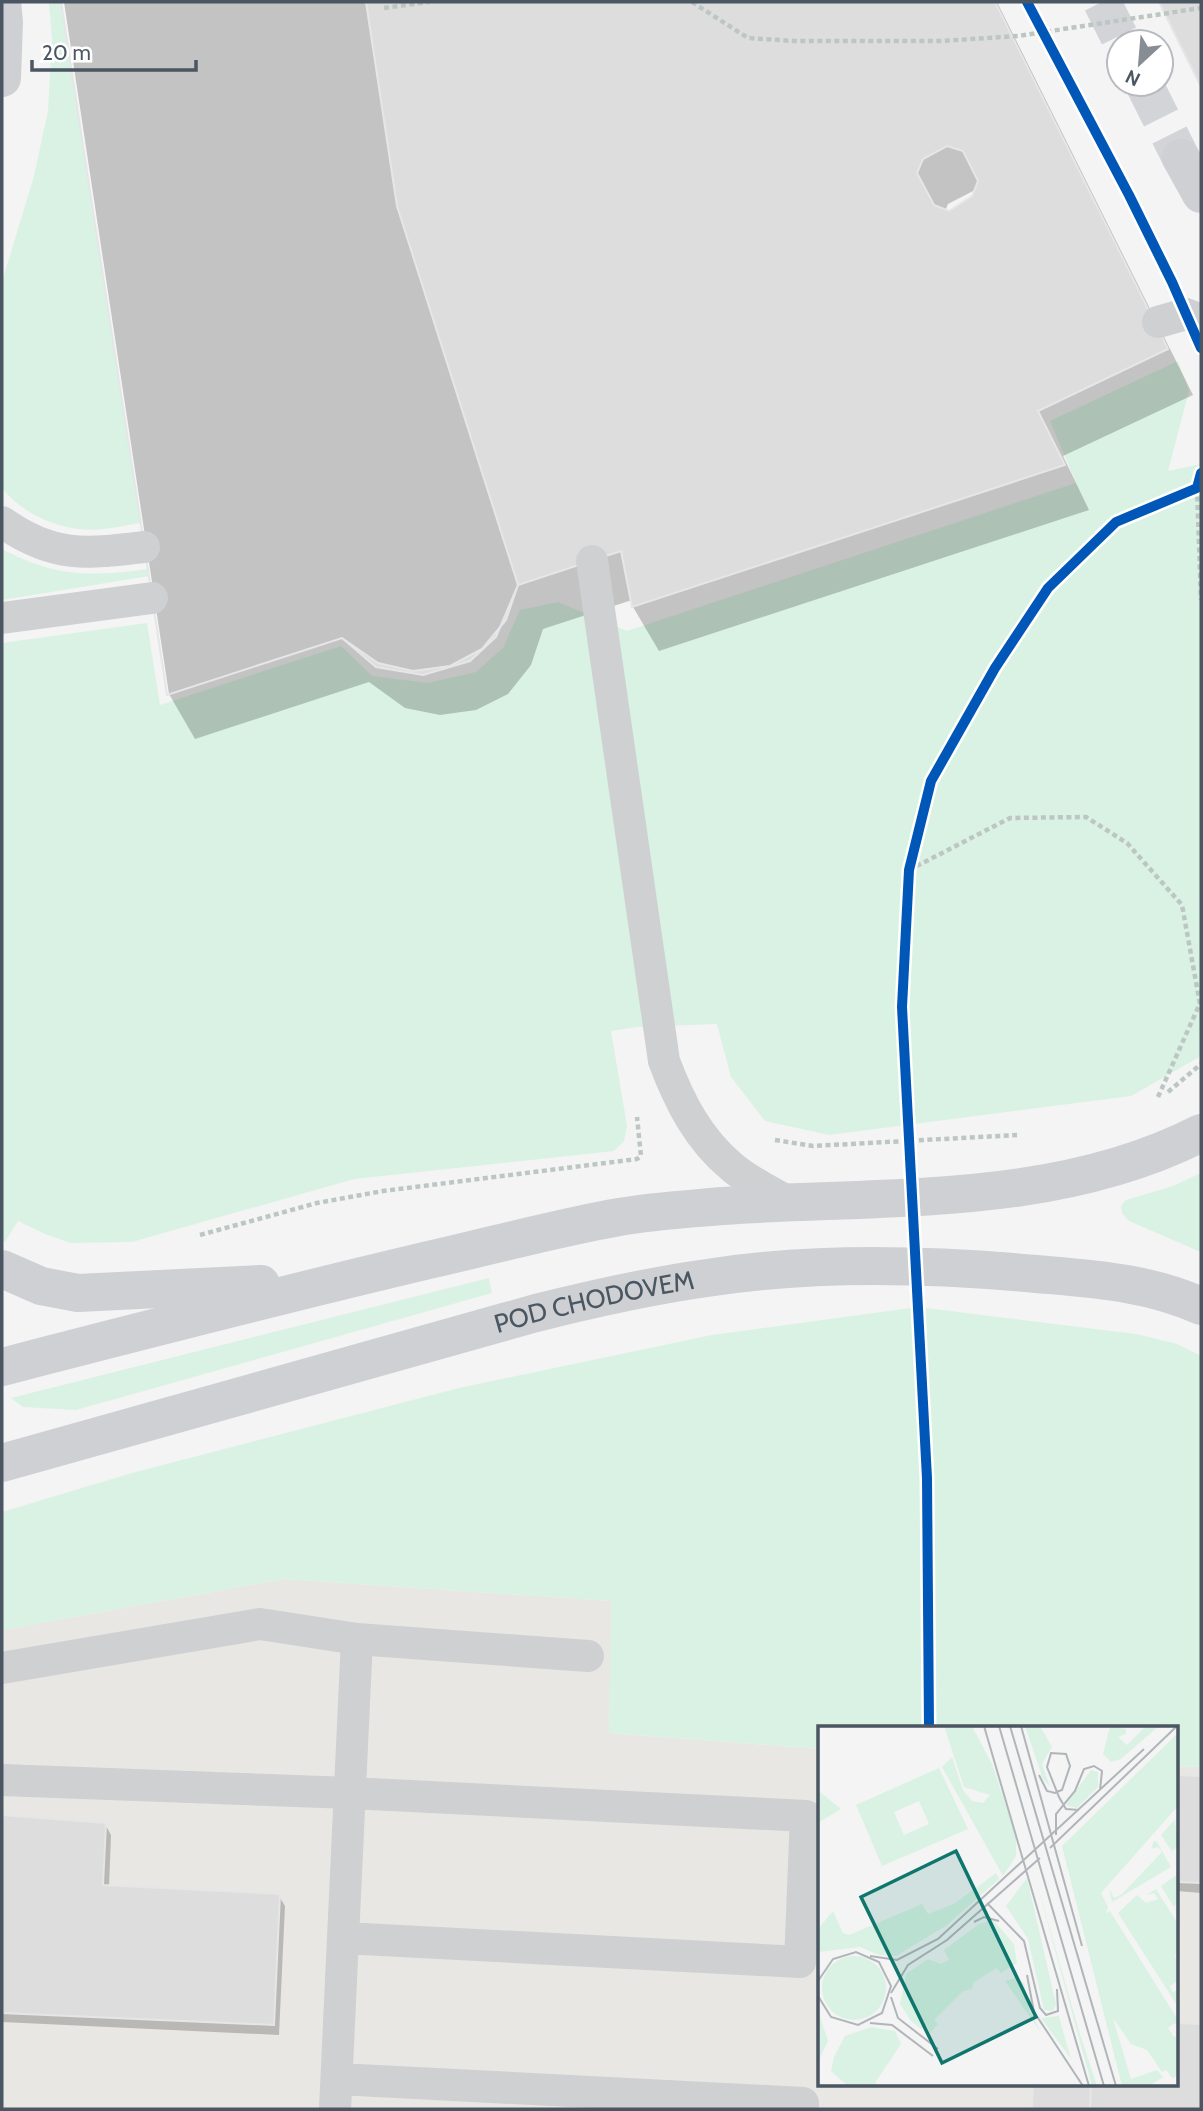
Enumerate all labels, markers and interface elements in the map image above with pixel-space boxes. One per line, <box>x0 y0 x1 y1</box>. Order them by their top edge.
scale bar <box>32 28 196 72</box>
north arrow <box>1105 28 1175 98</box>
text: 20 m <box>42 40 91 65</box>
text: N <box>1122 65 1144 91</box>
street label: POD CHODOVEM <box>491 1264 696 1340</box>
inset map <box>818 1726 1178 2086</box>

